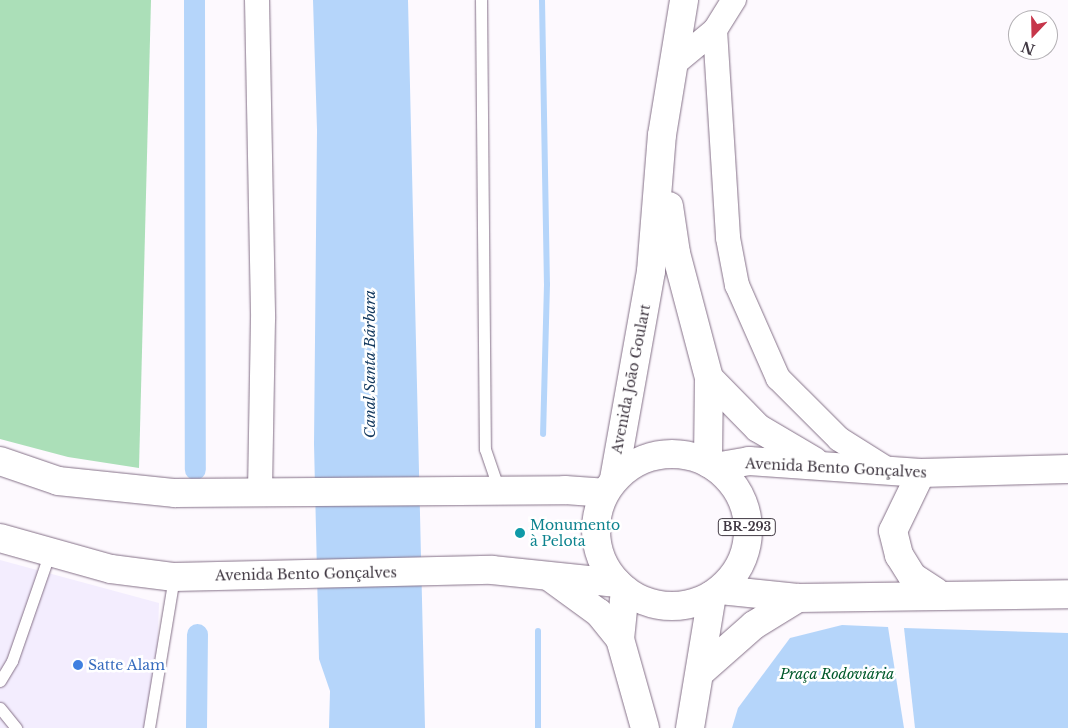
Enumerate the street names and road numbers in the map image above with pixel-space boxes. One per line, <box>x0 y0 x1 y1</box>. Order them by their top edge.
street label: Avenida João Goulart <box>608 303 654 455</box>
street label: Avenida Bento Gonçalves <box>745 455 927 481</box>
road number: BR-293 <box>717 518 777 536</box>
street label: Avenida Bento Gonçalves <box>215 564 397 584</box>

